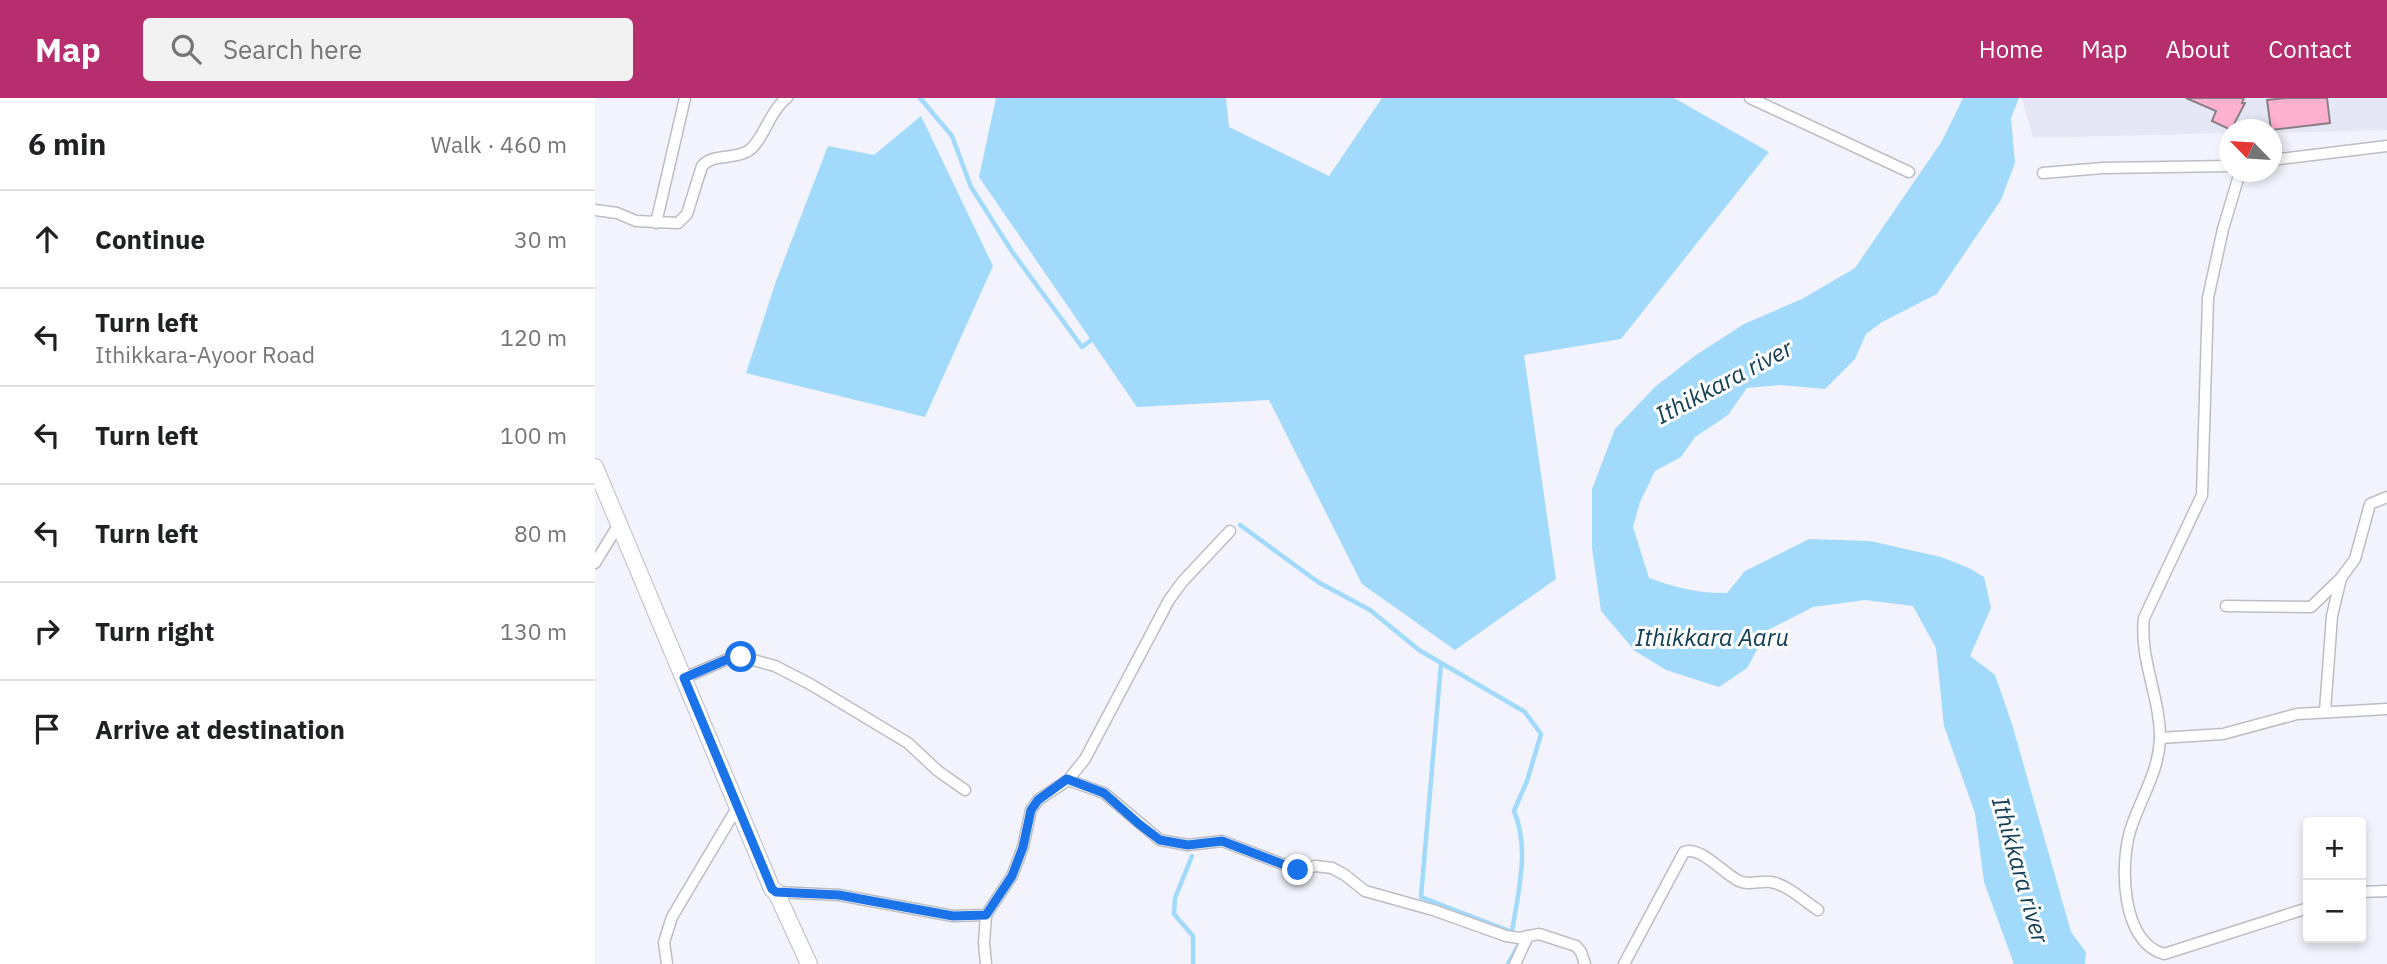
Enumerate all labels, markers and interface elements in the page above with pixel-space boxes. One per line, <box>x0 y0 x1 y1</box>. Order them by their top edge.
search box <box>143 18 633 81</box>
text: Map <box>35 28 101 71</box>
icon: search <box>167 30 205 68</box>
text: Search here <box>223 32 362 66</box>
text: Home <box>1979 33 2043 65</box>
text: Map <box>2081 33 2127 65</box>
text: About <box>2165 33 2230 65</box>
text: Contact <box>2268 33 2352 65</box>
north arrow <box>2219 119 2282 182</box>
text: 6 min <box>28 124 106 163</box>
text: Walk · 460 m <box>431 129 567 159</box>
icon: ahead <box>28 220 66 258</box>
text: Continue <box>95 222 205 256</box>
text: 30 m <box>514 224 567 254</box>
text: Turn left <box>95 305 198 339</box>
icon: left <box>28 318 66 356</box>
text: 120 m <box>500 322 567 352</box>
water label: Ithikkara river <box>1649 331 1799 431</box>
text: Ithikkara-Ayoor Road <box>95 339 315 369</box>
icon: left <box>28 416 66 454</box>
text: Turn left <box>95 418 198 452</box>
text: 100 m <box>500 420 567 450</box>
icon: left <box>28 514 66 552</box>
text: Turn left <box>95 516 198 550</box>
text: 80 m <box>514 518 567 548</box>
icon: right <box>28 612 66 650</box>
text: Turn right <box>95 614 214 648</box>
text: 130 m <box>500 616 567 646</box>
water label: Ithikkara Aaru <box>1635 621 1789 653</box>
route start <box>725 641 756 672</box>
icon: arrive <box>28 710 66 748</box>
text: Arrive at destination <box>95 712 345 746</box>
water label: Ithikkara river <box>1985 793 2057 948</box>
map controls <box>2303 817 2366 943</box>
button: + <box>2303 817 2366 880</box>
route end <box>1282 854 1313 885</box>
button: − <box>2303 880 2366 943</box>

